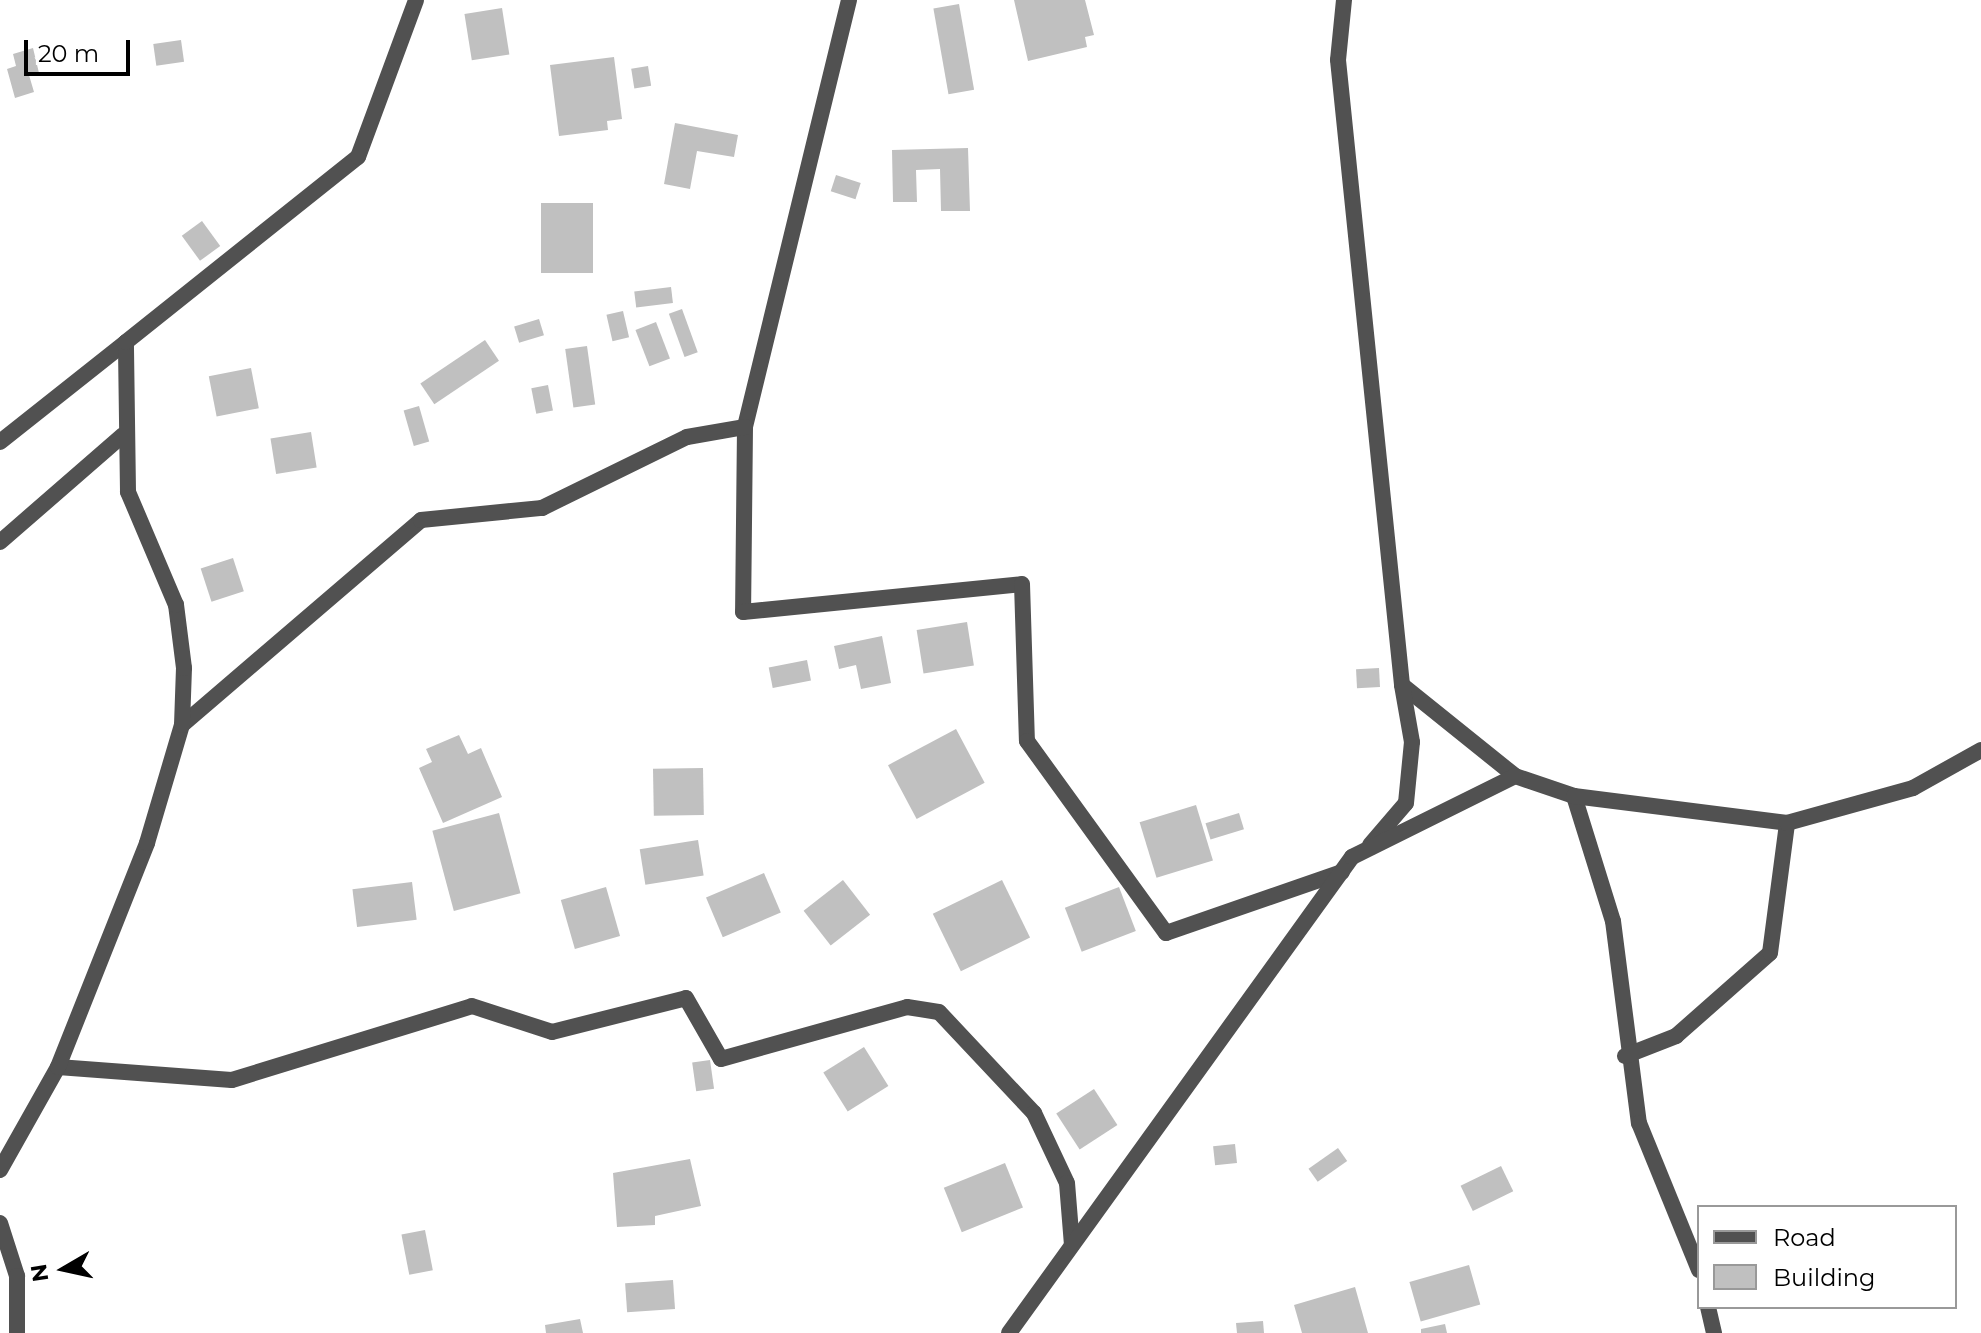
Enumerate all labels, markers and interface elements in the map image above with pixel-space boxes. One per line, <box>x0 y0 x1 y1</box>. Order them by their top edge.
scale bar <box>28 24 134 74</box>
text: 20 m <box>38 39 99 68</box>
legend <box>1697 1205 1957 1309</box>
text: Road <box>1773 1223 1836 1252</box>
north arrow <box>24 1229 104 1309</box>
text: N <box>25 1262 55 1284</box>
text: Building <box>1773 1263 1876 1292</box>

